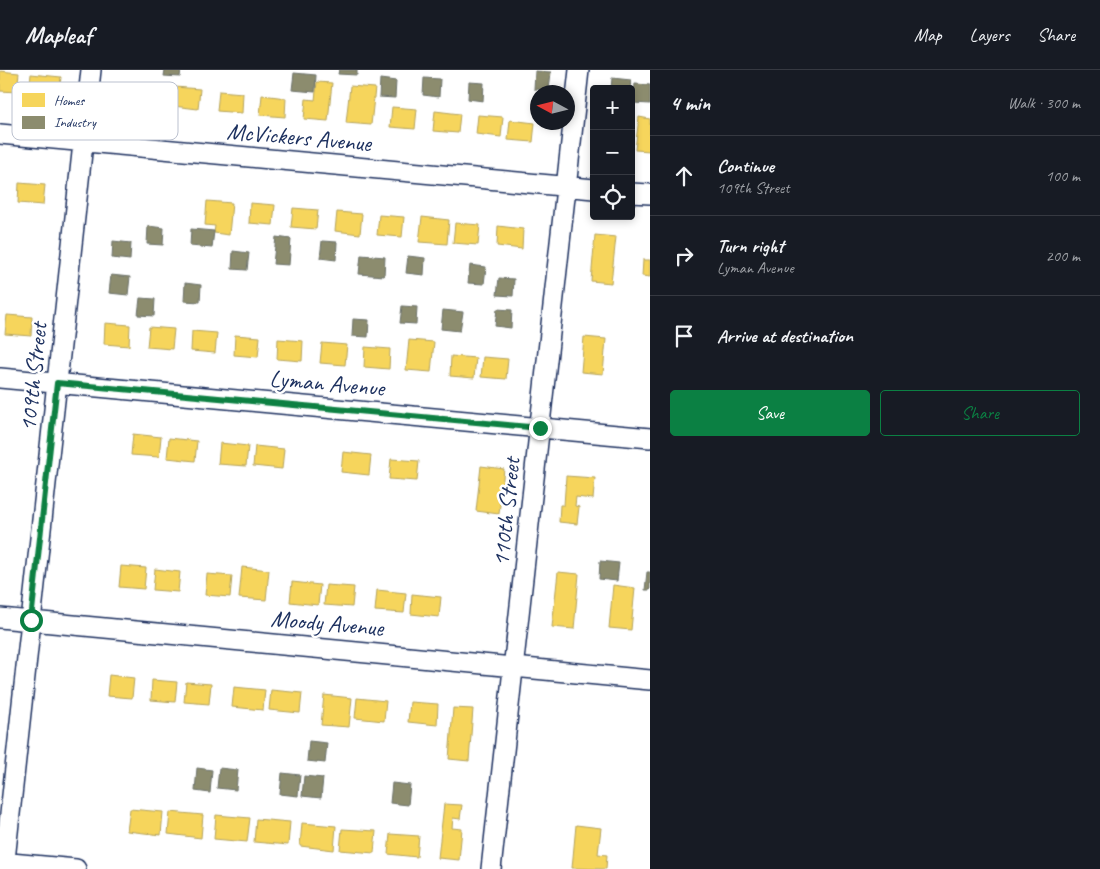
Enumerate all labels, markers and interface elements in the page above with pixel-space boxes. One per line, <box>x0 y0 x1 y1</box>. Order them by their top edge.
text: Mapleaf <box>25 20 92 50</box>
text: Map <box>914 24 942 46</box>
text: Layers <box>970 24 1009 46</box>
text: Share <box>1037 24 1075 46</box>
legend <box>12 82 178 140</box>
north arrow <box>530 85 575 130</box>
map controls <box>590 85 635 220</box>
button: + <box>590 85 635 130</box>
text: 4 min <box>670 90 710 116</box>
text: Homes <box>54 92 85 109</box>
text: Walk · 300 m <box>1008 93 1080 113</box>
text: Industry <box>54 114 97 131</box>
street label: McVickers Avenue <box>226 116 375 158</box>
button: − <box>590 130 635 175</box>
text: Continue <box>717 154 774 178</box>
icon: ahead <box>670 162 698 190</box>
text: 100 m <box>1046 166 1080 186</box>
button: locate <box>590 175 635 220</box>
text: 109th Street <box>717 178 790 198</box>
text: Turn right <box>717 234 784 258</box>
icon: right <box>670 242 698 270</box>
text: 200 m <box>1046 246 1080 266</box>
text: Lyman Avenue <box>717 258 794 278</box>
street label: 109th Street <box>12 319 54 433</box>
icon: arrive <box>670 322 698 350</box>
text: Arrive at destination <box>717 324 853 348</box>
street label: Lyman Avenue <box>268 363 388 403</box>
button: Save <box>670 390 870 436</box>
button: Share <box>880 390 1080 436</box>
route end <box>529 417 552 440</box>
street label: 110th Street <box>485 454 527 568</box>
street label: Moody Avenue <box>270 603 387 643</box>
route start <box>20 609 43 632</box>

